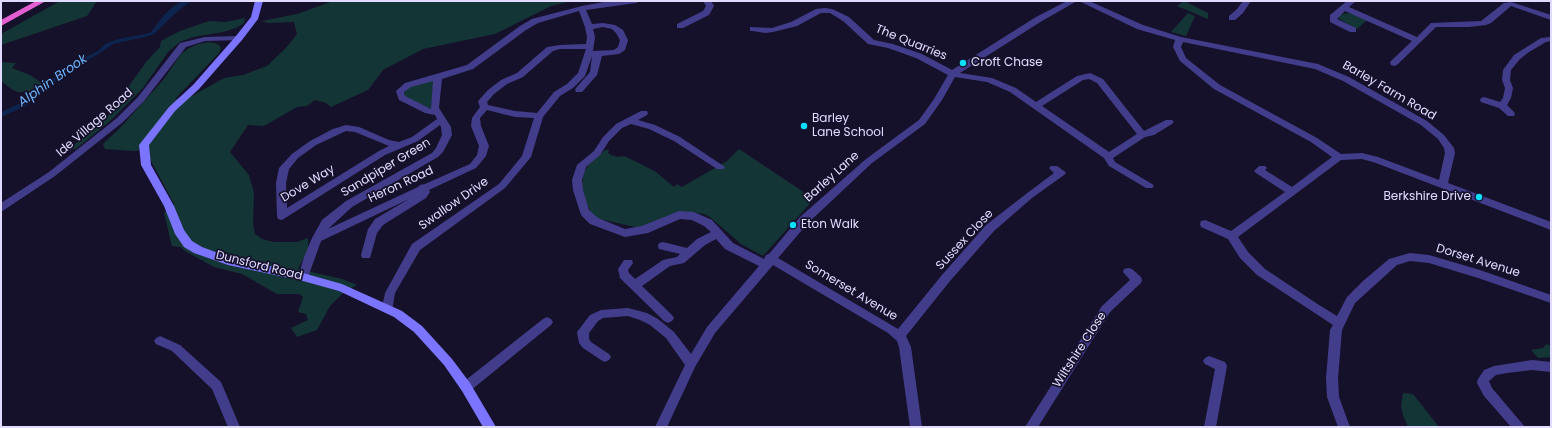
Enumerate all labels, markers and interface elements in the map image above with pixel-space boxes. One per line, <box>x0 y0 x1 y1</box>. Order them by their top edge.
street label: The Quarries <box>873 22 949 64</box>
water label: Alphin Brook <box>16 51 90 111</box>
place label: Croft Chase <box>971 56 1043 70</box>
marker: Croft Chase <box>958 58 968 68</box>
street label: Barley Farm Road <box>1340 58 1438 124</box>
street label: Ide Village Road <box>54 86 136 160</box>
place label: Barley Lane School <box>812 112 884 140</box>
marker: Barley Lane School <box>799 121 809 131</box>
street label: Sandpiper Green <box>339 136 433 200</box>
street label: Barley Lane <box>802 149 862 205</box>
street label: Dove Way <box>279 162 337 206</box>
street label: Heron Road <box>366 164 436 206</box>
street label: Swallow Drive <box>416 175 492 233</box>
place label: Berkshire Drive <box>1383 190 1471 204</box>
marker: Berkshire Drive <box>1474 192 1484 202</box>
street label: Sussex Close <box>933 207 997 273</box>
place label: Eton Walk <box>801 218 859 232</box>
marker: Eton Walk <box>788 220 798 230</box>
street label: Dorset Avenue <box>1434 241 1522 281</box>
street label: Dunsford Road <box>214 248 304 284</box>
street label: Somerset Avenue <box>802 258 900 324</box>
street label: Wiltshire Close <box>1050 309 1110 391</box>

